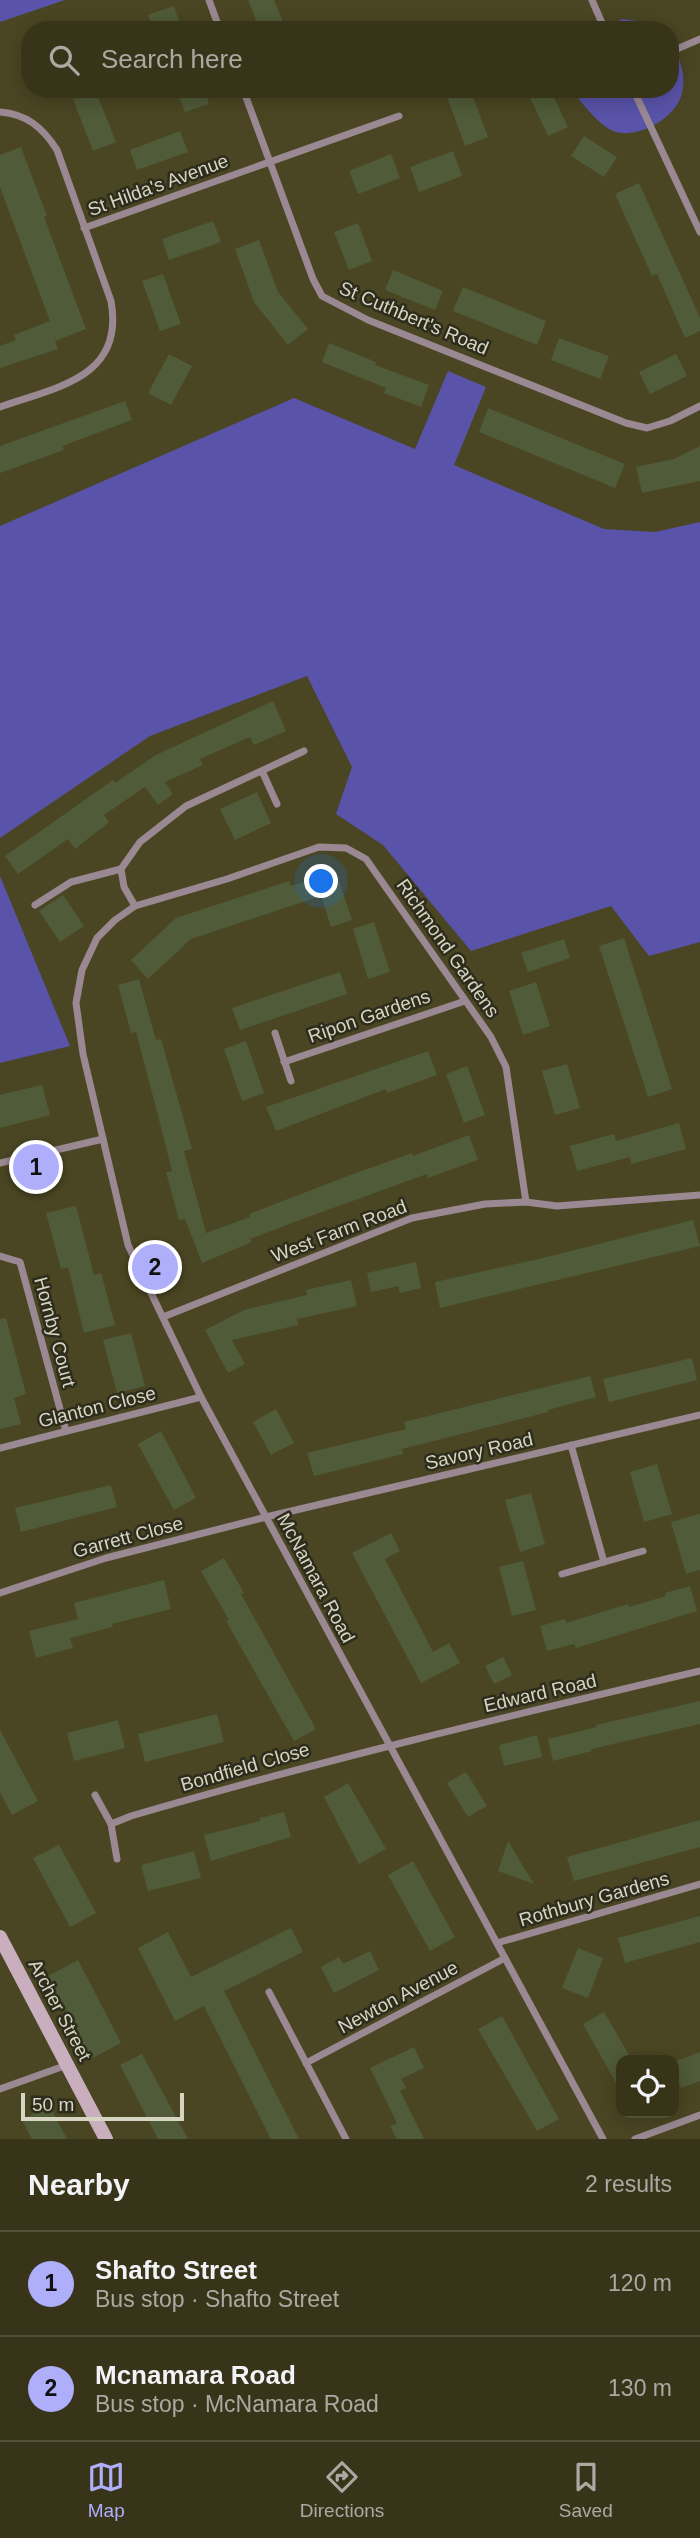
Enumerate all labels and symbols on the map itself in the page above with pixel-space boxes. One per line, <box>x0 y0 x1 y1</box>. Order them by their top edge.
street label: St Hilda's Avenue <box>85 150 231 220</box>
street label: St Cuthbert's Road <box>336 277 492 359</box>
your location <box>304 864 338 898</box>
street label: Richmond Gardens <box>392 875 504 1021</box>
street label: Ripon Gardens <box>305 985 433 1047</box>
pin: 1 <box>13 1141 59 1193</box>
street label: West Farm Road <box>268 1196 410 1266</box>
pin: 2 <box>132 1241 178 1293</box>
street label: Hornby Court <box>30 1275 80 1390</box>
street label: Glanton Close <box>36 1382 158 1432</box>
street label: Savory Road <box>423 1428 535 1474</box>
street label: McNamara Road <box>273 1510 359 1646</box>
street label: Garrett Close <box>71 1512 185 1562</box>
street label: Edward Road <box>482 1670 598 1716</box>
street label: Bondfield Close <box>178 1739 312 1795</box>
street label: Rothbury Gardens <box>516 1868 672 1930</box>
street label: Archer Street <box>24 1956 96 2065</box>
street label: Newton Avenue <box>334 1957 462 2037</box>
scale bar <box>21 2090 184 2122</box>

